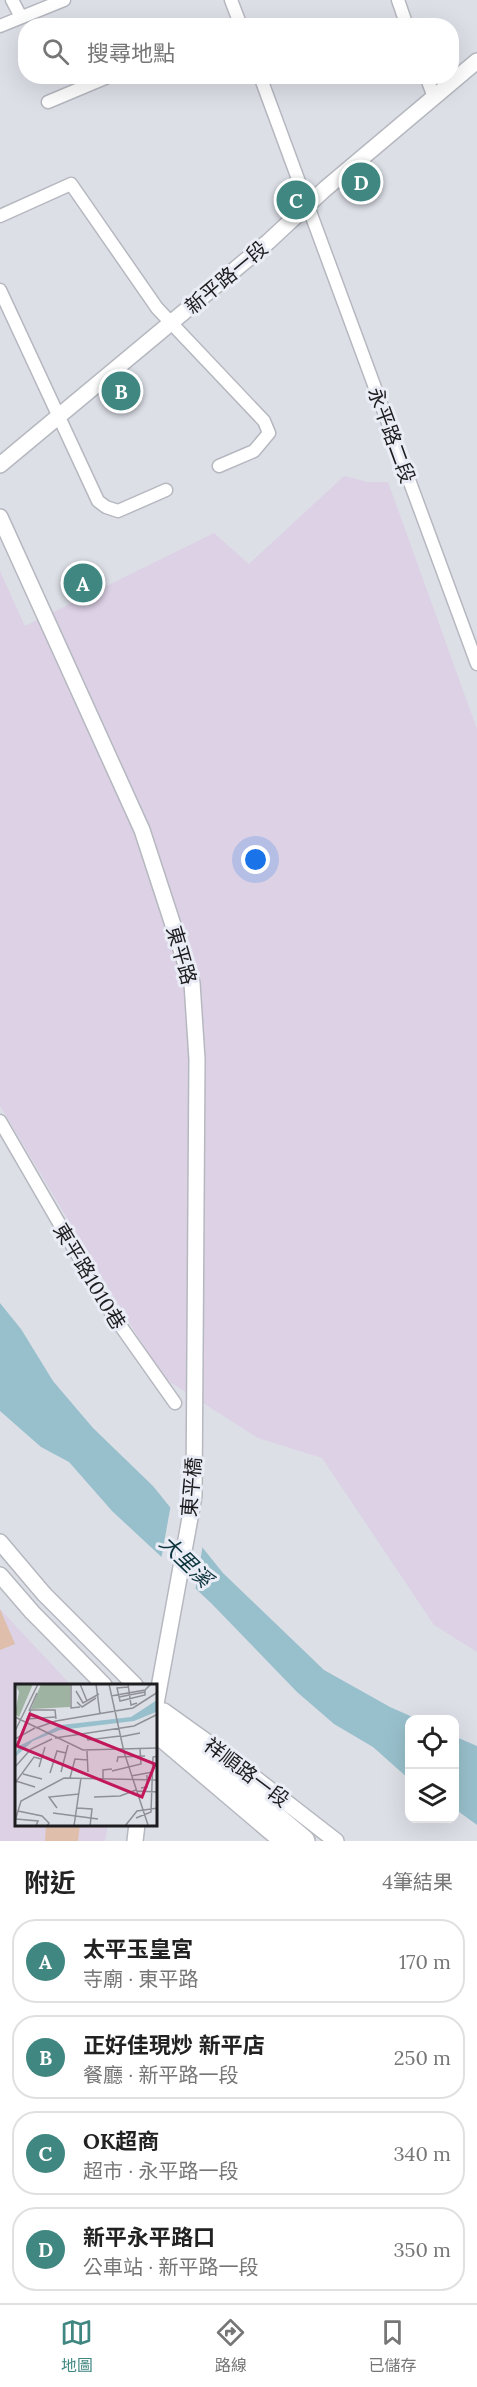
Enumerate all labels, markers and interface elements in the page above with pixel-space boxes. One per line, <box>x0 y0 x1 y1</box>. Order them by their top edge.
search box <box>18 18 459 84</box>
icon: search <box>39 35 72 68</box>
text: 搜尋地點 <box>87 39 175 67</box>
pin: D <box>342 160 380 204</box>
pin: C <box>276 178 316 222</box>
street label: 新平路一段 <box>180 235 272 319</box>
pin: B <box>102 368 140 414</box>
street label: 永平路二段 <box>363 384 421 486</box>
pin: A <box>64 560 103 606</box>
your location <box>241 845 270 874</box>
street label: 東平路 <box>162 923 202 987</box>
street label: 東平路1010巷 <box>49 1218 131 1334</box>
street label: 東平橋 <box>176 1456 206 1518</box>
water label: 大里溪 <box>154 1529 220 1595</box>
inset map <box>15 1684 158 1826</box>
map controls <box>405 1715 459 1823</box>
button: locate <box>405 1715 459 1769</box>
street label: 祥順路一段 <box>200 1732 294 1812</box>
button: layers <box>405 1769 459 1823</box>
text: 附近 <box>24 1866 76 1899</box>
text: 4筆結果 <box>382 1869 453 1894</box>
text: 太平玉皇宮 <box>83 1935 193 1963</box>
text: A <box>39 1949 52 1974</box>
text: 170 m <box>399 1949 451 1974</box>
text: 寺廟 · 東平路 <box>83 1966 199 1991</box>
text: 正好佳現炒 新平店 <box>83 2031 265 2059</box>
text: B <box>39 2045 52 2070</box>
text: 250 m <box>394 2045 451 2070</box>
text: 餐廳 · 新平路一段 <box>83 2062 239 2087</box>
text: OK超商 <box>83 2127 159 2155</box>
text: C <box>39 2141 52 2166</box>
text: 340 m <box>393 2141 451 2166</box>
text: 超市 · 永平路一段 <box>83 2158 239 2183</box>
text: 新平永平路口 <box>83 2223 215 2251</box>
text: D <box>38 2237 53 2262</box>
text: 350 m <box>393 2237 451 2262</box>
text: 公車站 · 新平路一段 <box>83 2254 259 2279</box>
tab: 地圖 <box>60 2316 93 2376</box>
tab: 路線 <box>214 2316 247 2376</box>
tab: 已儲存 <box>368 2316 416 2376</box>

